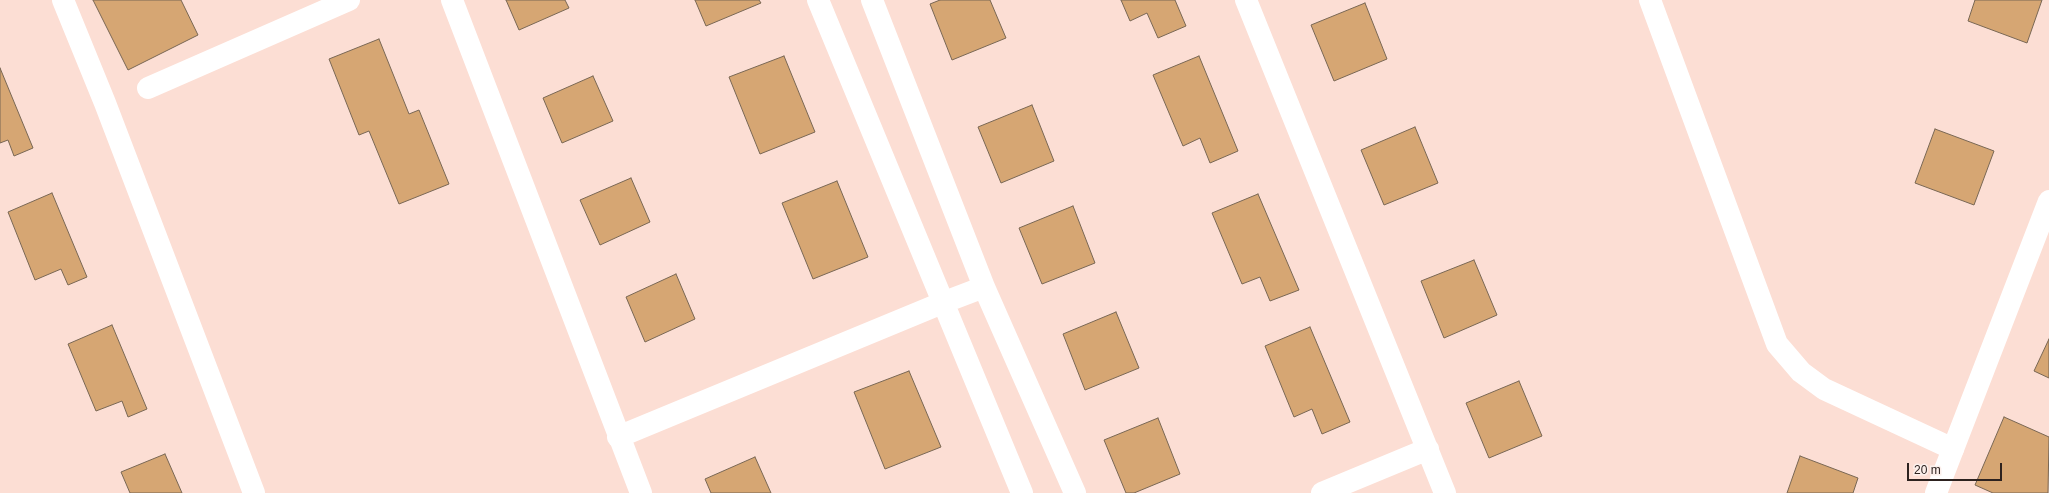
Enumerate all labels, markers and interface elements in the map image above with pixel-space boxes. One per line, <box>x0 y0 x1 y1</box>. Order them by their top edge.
scale bar <box>1909 455 2004 481</box>
text: 20 m <box>1914 463 1941 477</box>

